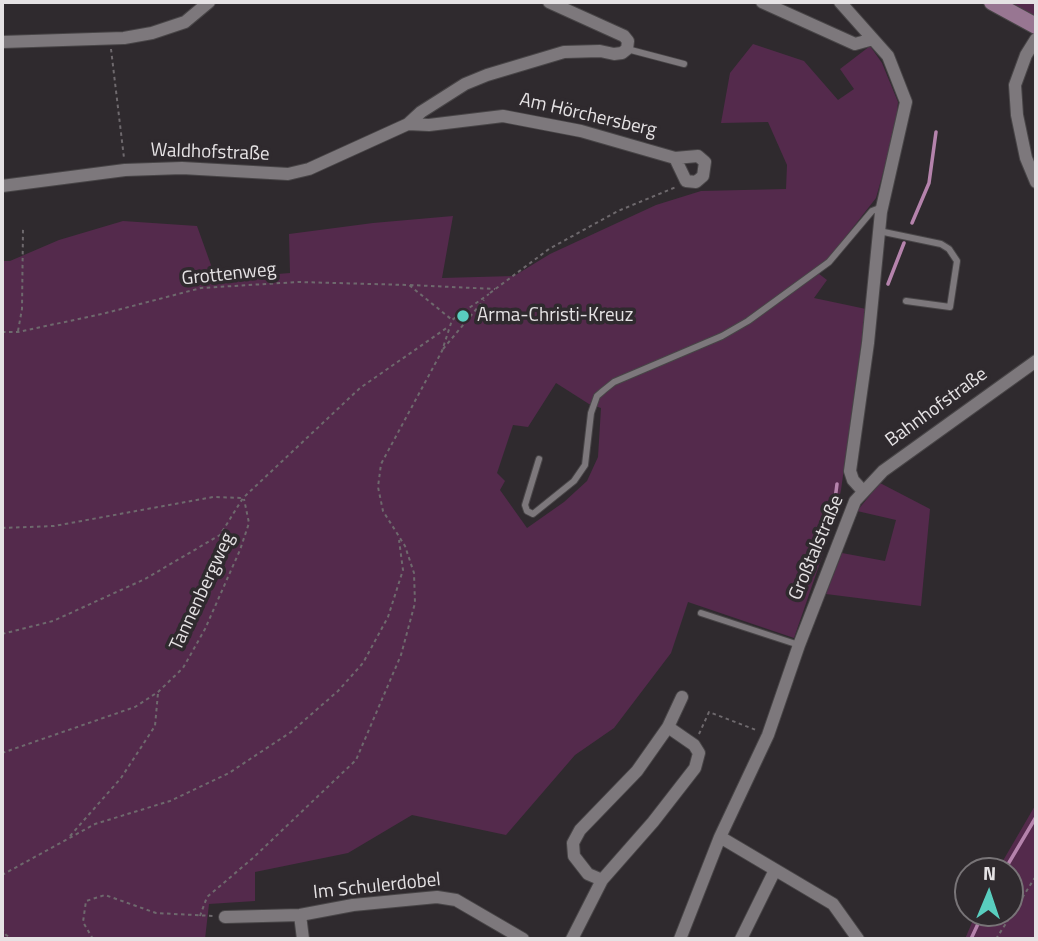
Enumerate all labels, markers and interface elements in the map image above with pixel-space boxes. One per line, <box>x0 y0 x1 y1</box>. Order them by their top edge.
street label: Am Hörchersberg <box>517 89 659 143</box>
street label: Waldhofstraße <box>150 140 270 166</box>
street label: Grottenweg <box>181 259 277 291</box>
place label: Arma-Christi-Kreuz <box>477 305 633 327</box>
marker: Arma-Christi-Kreuz <box>455 308 471 324</box>
street label: Bahnhofstraße <box>882 363 992 453</box>
street label: Großtalstraße <box>785 492 849 604</box>
street label: Tannenbergweg <box>166 529 240 655</box>
north arrow <box>954 857 1024 927</box>
text: N <box>983 858 997 887</box>
street label: Im Schulerdobel <box>312 869 442 905</box>

